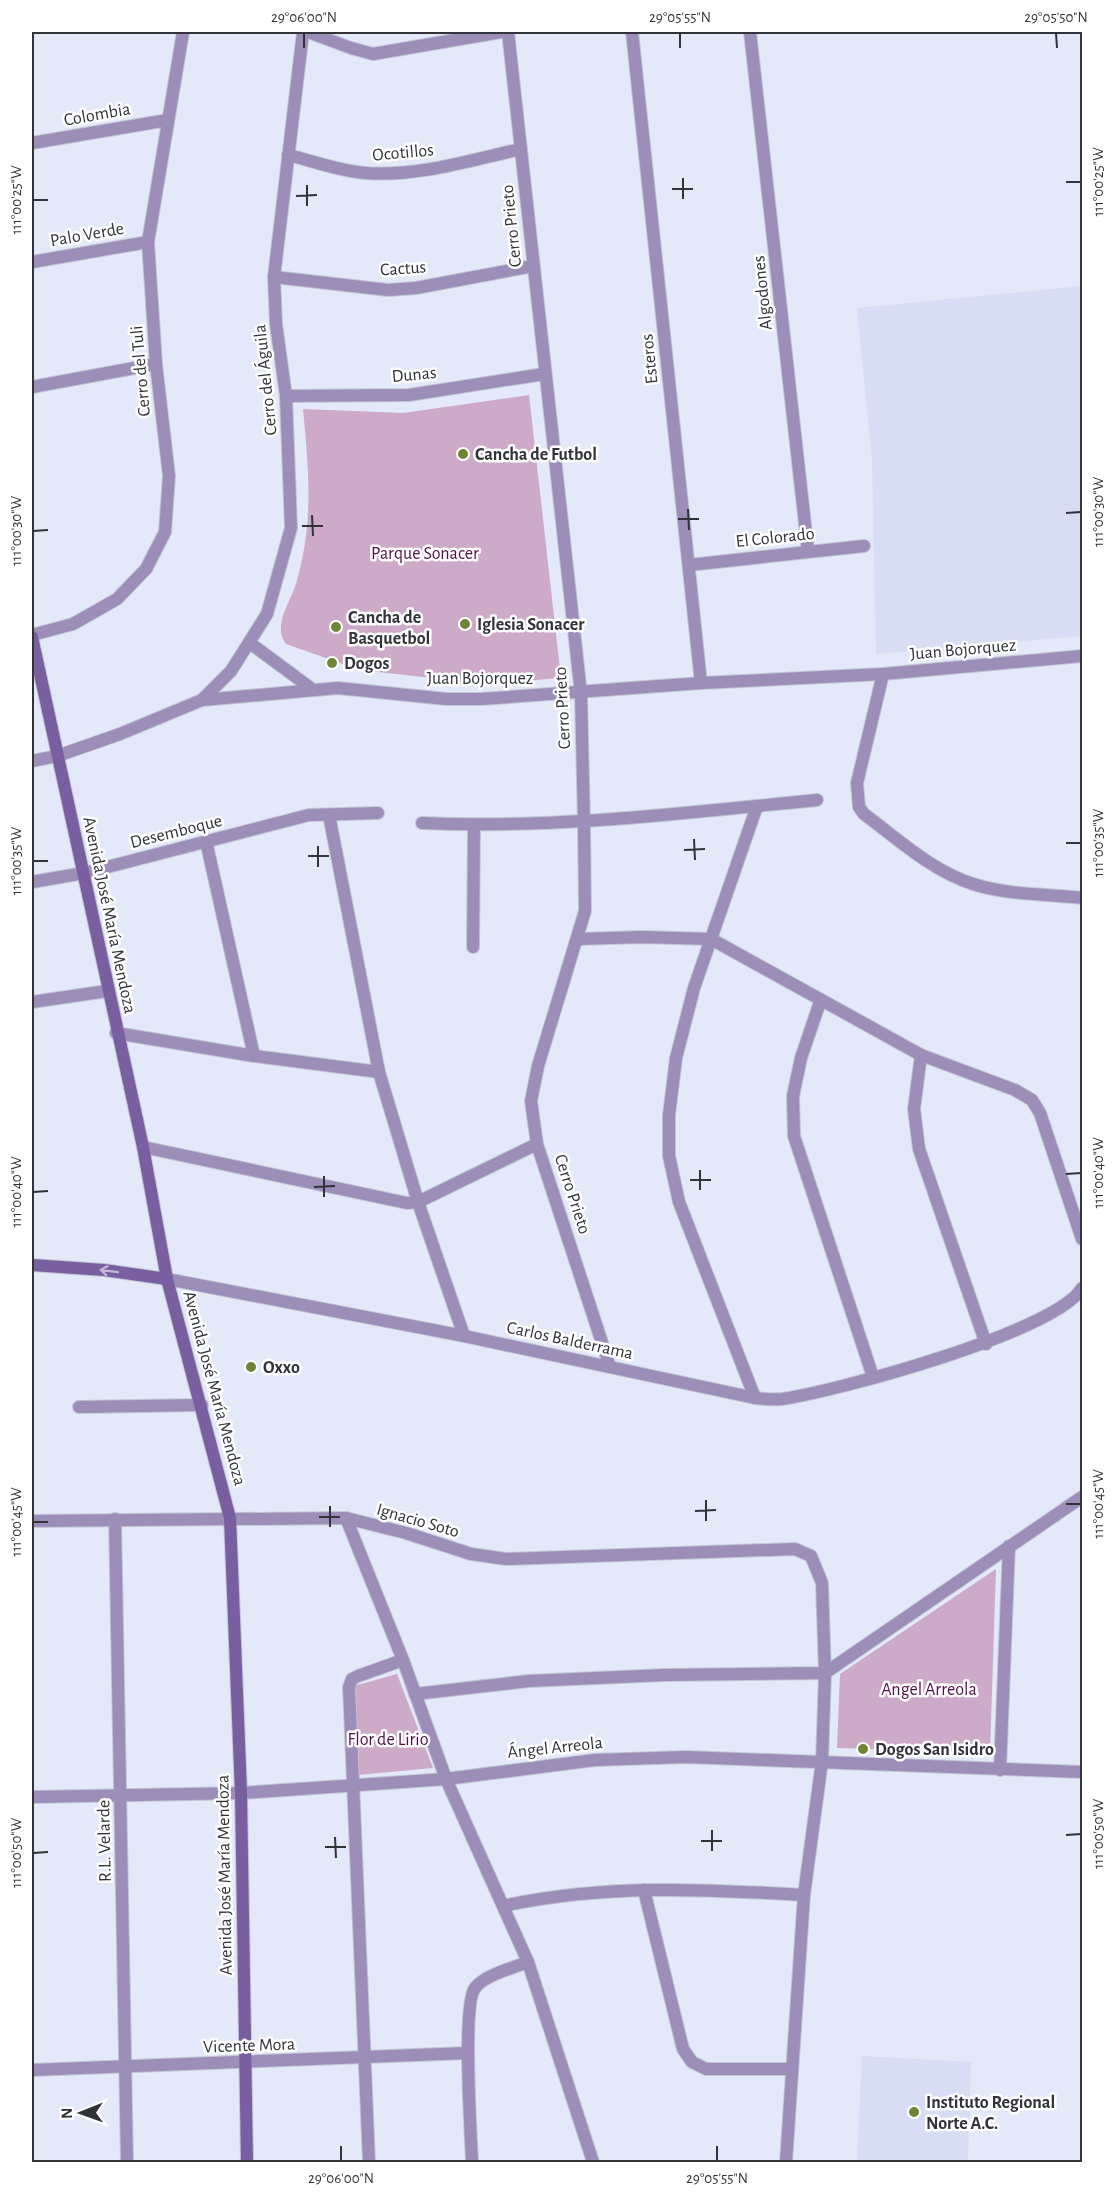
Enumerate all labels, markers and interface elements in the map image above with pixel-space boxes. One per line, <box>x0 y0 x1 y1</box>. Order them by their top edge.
text: 29°06'00"N <box>271 10 337 25</box>
text: 29°05'55"N <box>649 10 711 25</box>
text: 29°05'50"N <box>1024 10 1088 25</box>
street label: Colombia <box>62 100 132 130</box>
street label: Ocotillos <box>372 141 435 165</box>
text: 111°00'25"W <box>1091 147 1106 217</box>
text: 111°00'25"W <box>9 165 24 235</box>
street label: Cerro Prieto <box>499 184 525 268</box>
street label: Palo Verde <box>49 220 125 250</box>
street label: Algodones <box>750 255 776 331</box>
street label: Cactus <box>379 258 427 280</box>
street label: Cerro del Águila <box>248 324 281 436</box>
street label: Cerro del Tuli <box>128 325 154 417</box>
street label: Esteros <box>638 333 662 385</box>
street label: Dunas <box>391 364 437 386</box>
place label: Cancha de Futbol <box>475 446 597 464</box>
marker: Cancha de Futbol <box>456 447 470 461</box>
text: 111°00'30"W <box>1091 476 1106 547</box>
text: 111°00'30"W <box>9 495 24 566</box>
street label: El Colorado <box>735 525 816 551</box>
park label: Parque Sonacer <box>371 545 479 563</box>
place label: Cancha de Basquetbol <box>348 609 430 648</box>
place label: Iglesia Sonacer <box>477 616 585 634</box>
marker: Iglesia Sonacer <box>458 617 472 631</box>
marker: Cancha de Basquetbol <box>329 620 343 634</box>
street label: Juan Bojorquez <box>909 636 1017 664</box>
place label: Dogos <box>344 655 389 673</box>
marker: Dogos <box>325 656 339 670</box>
street label: Cerro Prieto <box>552 666 574 750</box>
street label: Juan Bojorquez <box>427 670 533 688</box>
text: 111°00'35"W <box>1091 808 1106 877</box>
street label: Desemboque <box>128 812 224 852</box>
street label: Avenida José María Mendoza <box>79 815 139 1015</box>
text: 111°00'35"W <box>9 826 24 895</box>
text: 111°00'40"W <box>1091 1137 1106 1209</box>
street label: Cerro Prieto <box>551 1152 593 1237</box>
text: 111°00'40"W <box>9 1156 24 1228</box>
one-way arrow <box>100 1265 119 1276</box>
street label: Avenida José María Mendoza <box>179 1289 249 1487</box>
street label: Carlos Balderrama <box>505 1319 635 1363</box>
place label: Oxxo <box>263 1359 300 1377</box>
marker: Oxxo <box>244 1360 258 1374</box>
text: 111°00'45"W <box>1091 1469 1106 1539</box>
text: 111°00'45"W <box>9 1487 24 1557</box>
street label: Ignacio Soto <box>374 1501 461 1541</box>
park label: Angel Arreola <box>881 1681 977 1699</box>
park label: Flor de Lirio <box>347 1731 429 1749</box>
street label: Ángel Arreola <box>506 1731 604 1762</box>
place label: Dogos San Isidro <box>875 1741 994 1759</box>
marker: Dogos San Isidro <box>856 1742 870 1756</box>
street label: Avenida José María Mendoza <box>214 1775 236 1975</box>
text: 111°00'50"W <box>1091 1798 1106 1869</box>
street label: R.L. Velarde <box>95 1800 115 1882</box>
text: 111°00'50"W <box>9 1817 24 1888</box>
street label: Vicente Mora <box>203 2035 295 2057</box>
north arrow <box>51 2083 111 2143</box>
place label: Instituto Regional Norte A.C. <box>926 2094 1055 2133</box>
marker: Instituto Regional Norte A.C. <box>907 2105 921 2119</box>
text: N <box>59 2108 75 2119</box>
text: 29°06'00"N <box>308 2171 374 2186</box>
text: 29°05'55"N <box>686 2171 748 2186</box>

